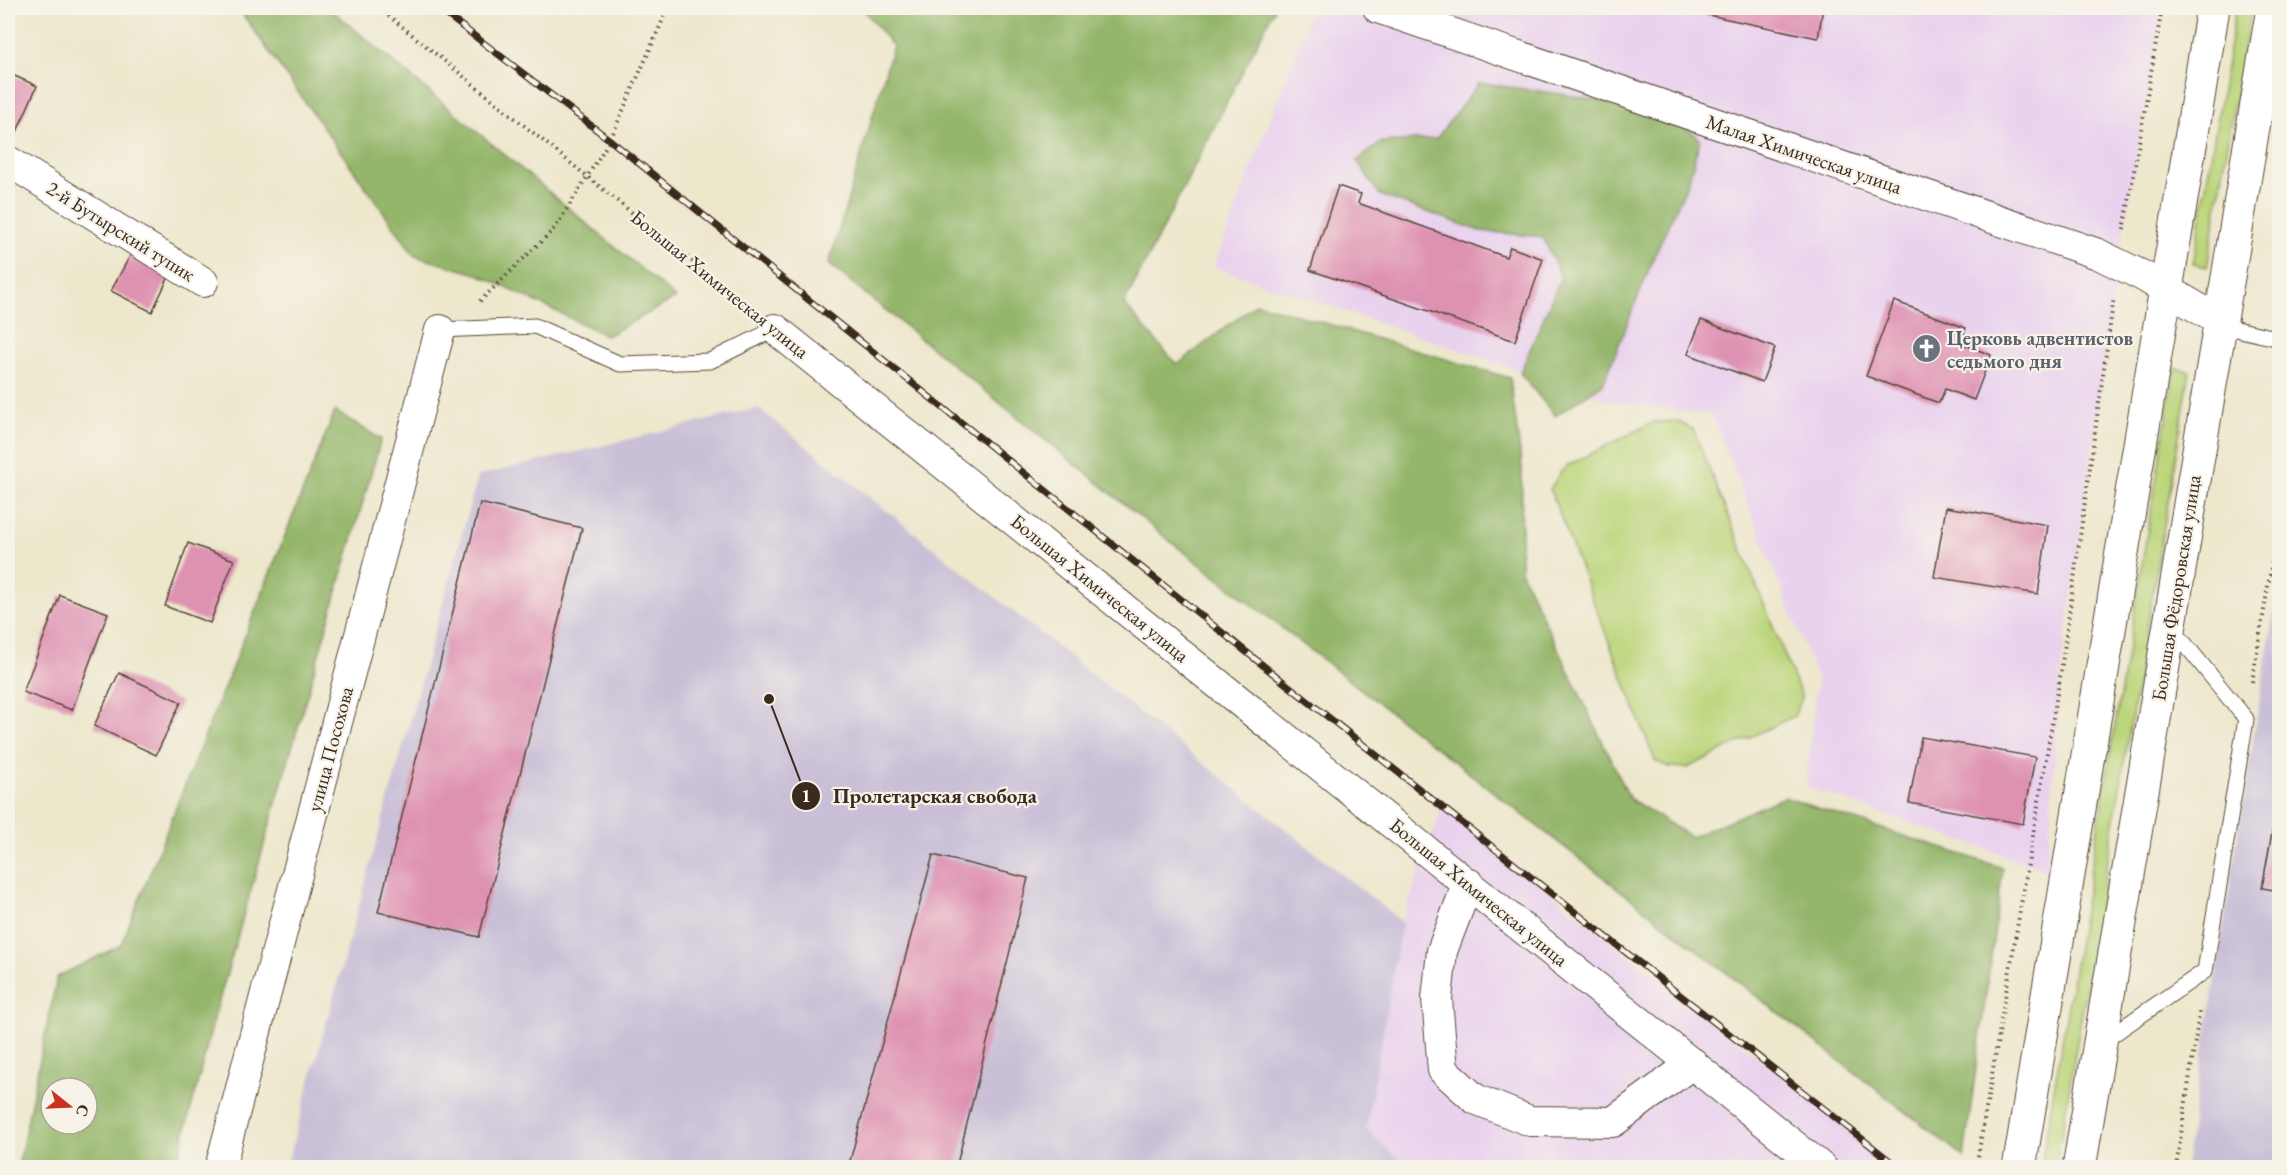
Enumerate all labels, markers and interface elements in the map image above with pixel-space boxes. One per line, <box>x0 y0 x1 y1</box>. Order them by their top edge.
street label: Малая Химическая улица <box>1703 108 1905 200</box>
street label: 2-й Бутырский тупик <box>42 175 201 287</box>
street label: Большая Химическая улица <box>625 204 815 364</box>
place label: Церковь адвентистов седьмого дня <box>1947 325 2133 374</box>
church icon: Церковь адвентистов седьмого дня <box>1910 333 1942 365</box>
street label: Большая Фёдоровская улица <box>2145 473 2207 703</box>
street label: Большая Химическая улица <box>1005 508 1195 668</box>
street label: улица Посохова <box>301 684 359 814</box>
callout: Пролетарская свобода <box>791 776 1049 815</box>
text: Пролетарская свобода <box>833 782 1038 809</box>
text: 1 <box>801 784 811 807</box>
street label: Большая Химическая улица <box>1384 812 1574 972</box>
north arrow <box>39 1076 99 1136</box>
text: С <box>71 1102 95 1119</box>

